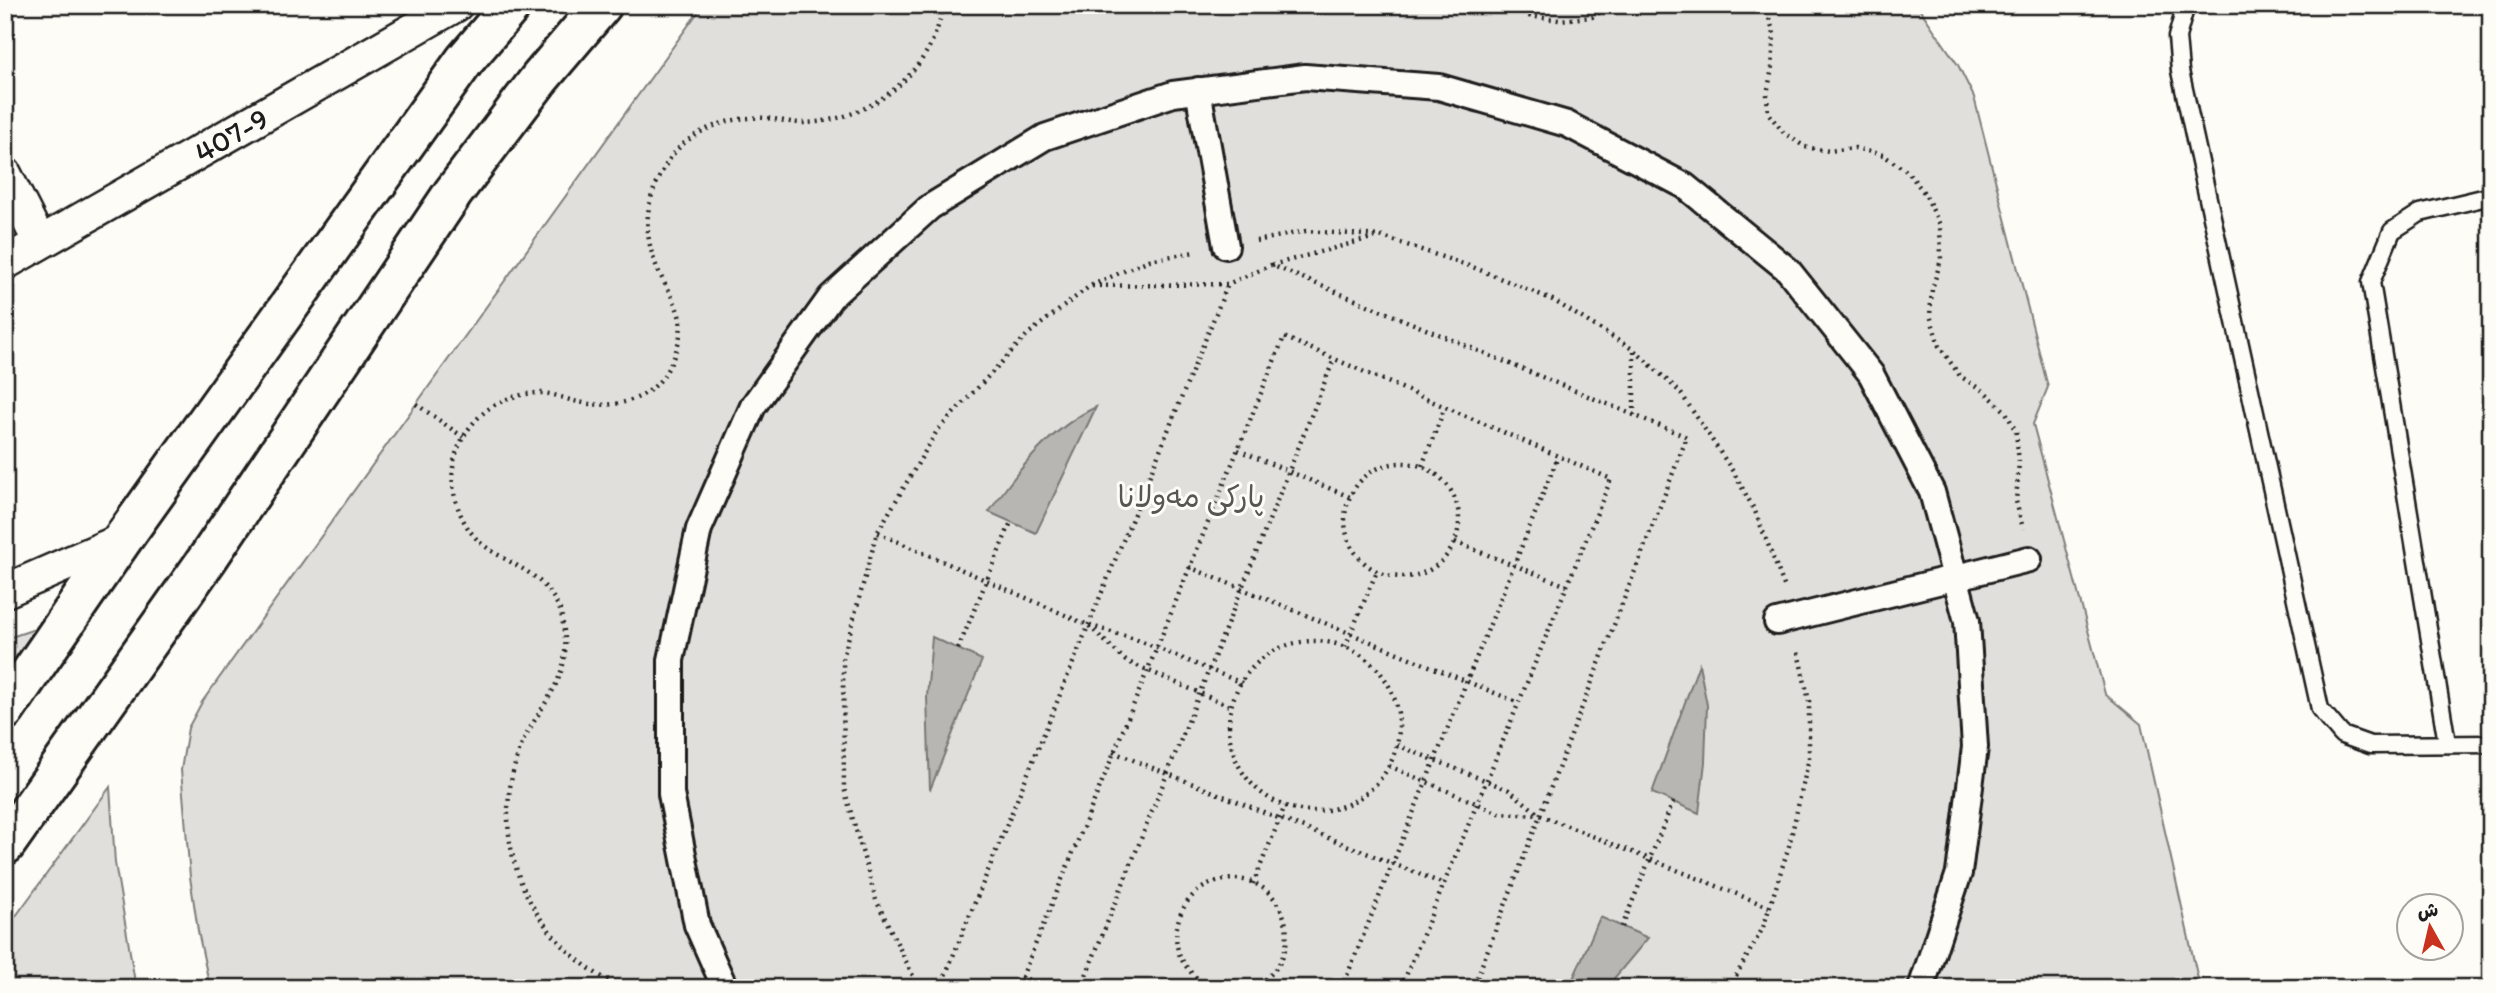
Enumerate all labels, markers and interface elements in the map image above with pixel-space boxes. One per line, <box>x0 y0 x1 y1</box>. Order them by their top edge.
street label: 407-9 <box>187 99 275 171</box>
park label: پارکی مەولانا <box>1118 478 1264 516</box>
north arrow <box>2394 892 2464 962</box>
text: ش <box>2416 898 2440 924</box>

